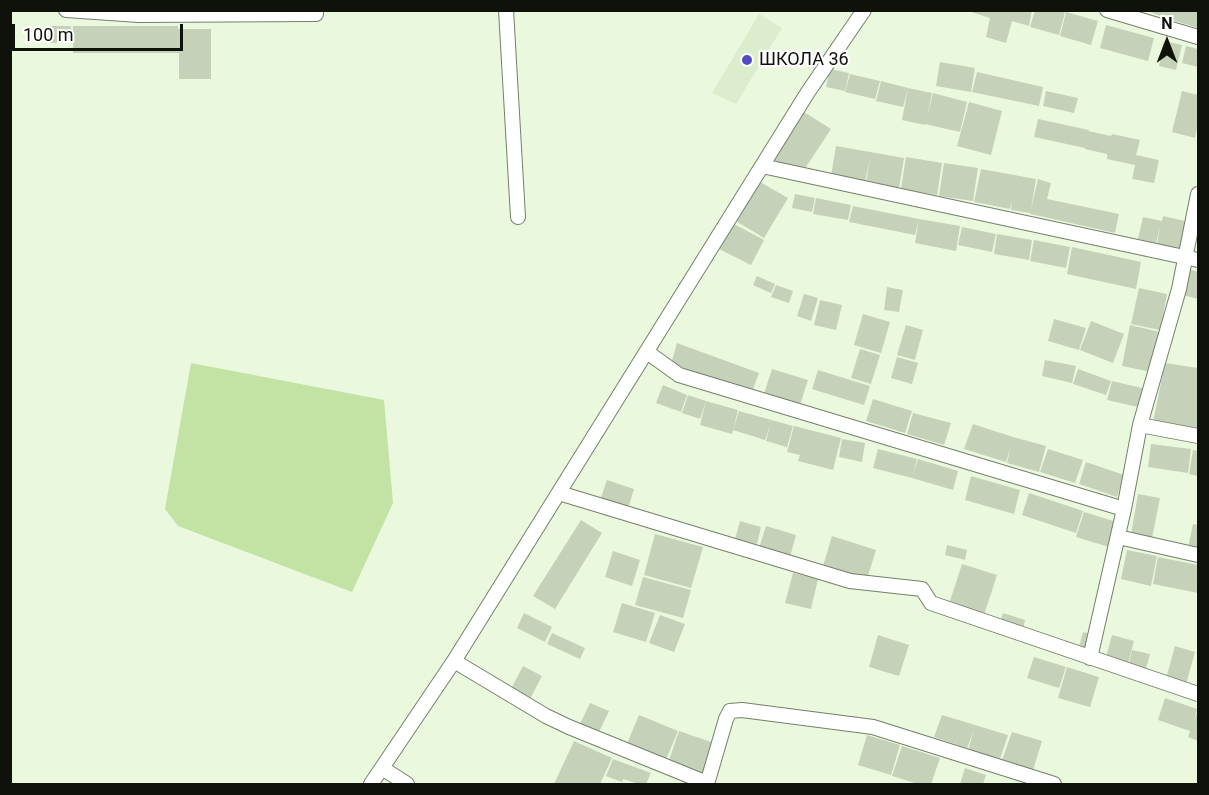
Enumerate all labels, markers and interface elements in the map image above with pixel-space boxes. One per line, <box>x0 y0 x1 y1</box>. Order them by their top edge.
scale bar <box>15 12 186 50</box>
north arrow <box>1137 12 1197 72</box>
text: N <box>1161 14 1173 33</box>
text: 100 m <box>23 24 74 45</box>
place label: ШКОЛА 36 <box>759 49 849 71</box>
marker: ШКОЛА 36 <box>740 53 754 67</box>

